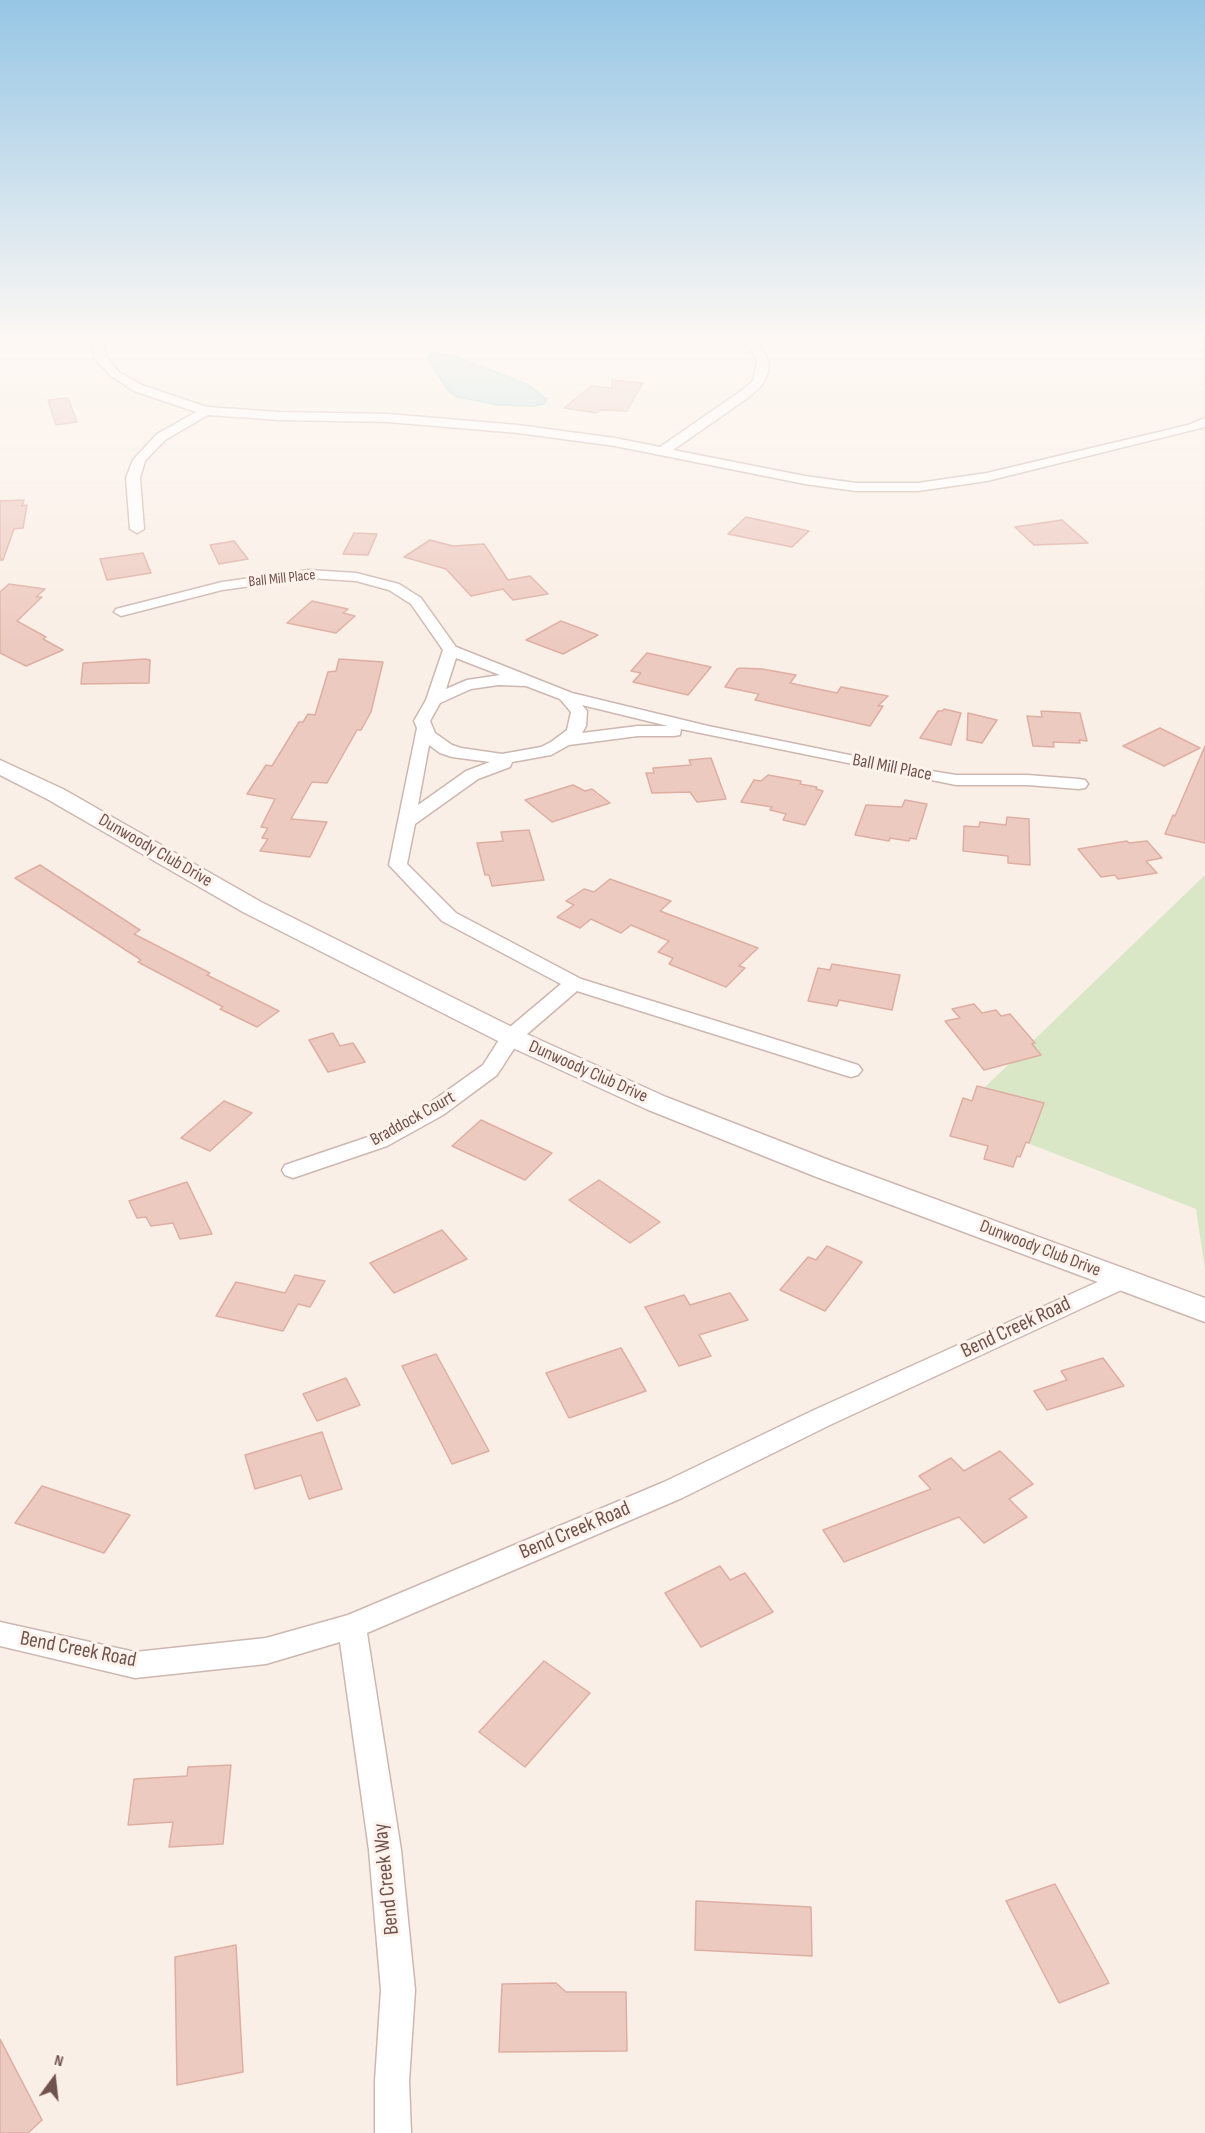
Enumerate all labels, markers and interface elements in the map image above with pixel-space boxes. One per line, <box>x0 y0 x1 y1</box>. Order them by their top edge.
street label: Ball Mill Place <box>248 567 316 591</box>
street label: Ball Mill Place <box>850 750 934 786</box>
street label: Dunwoody Club Drive <box>94 810 216 892</box>
street label: Dunwoody Club Drive <box>525 1036 651 1108</box>
street label: Braddock Court <box>367 1087 459 1151</box>
street label: Dunwoody Club Drive <box>977 1216 1103 1282</box>
street label: Bend Creek Road <box>957 1292 1075 1364</box>
street label: Bend Creek Road <box>516 1496 634 1566</box>
street label: Bend Creek Road <box>18 1626 138 1674</box>
street label: Bend Creek Way <box>369 1822 405 1936</box>
north arrow <box>24 2049 84 2109</box>
text: N <box>52 2051 65 2071</box>

